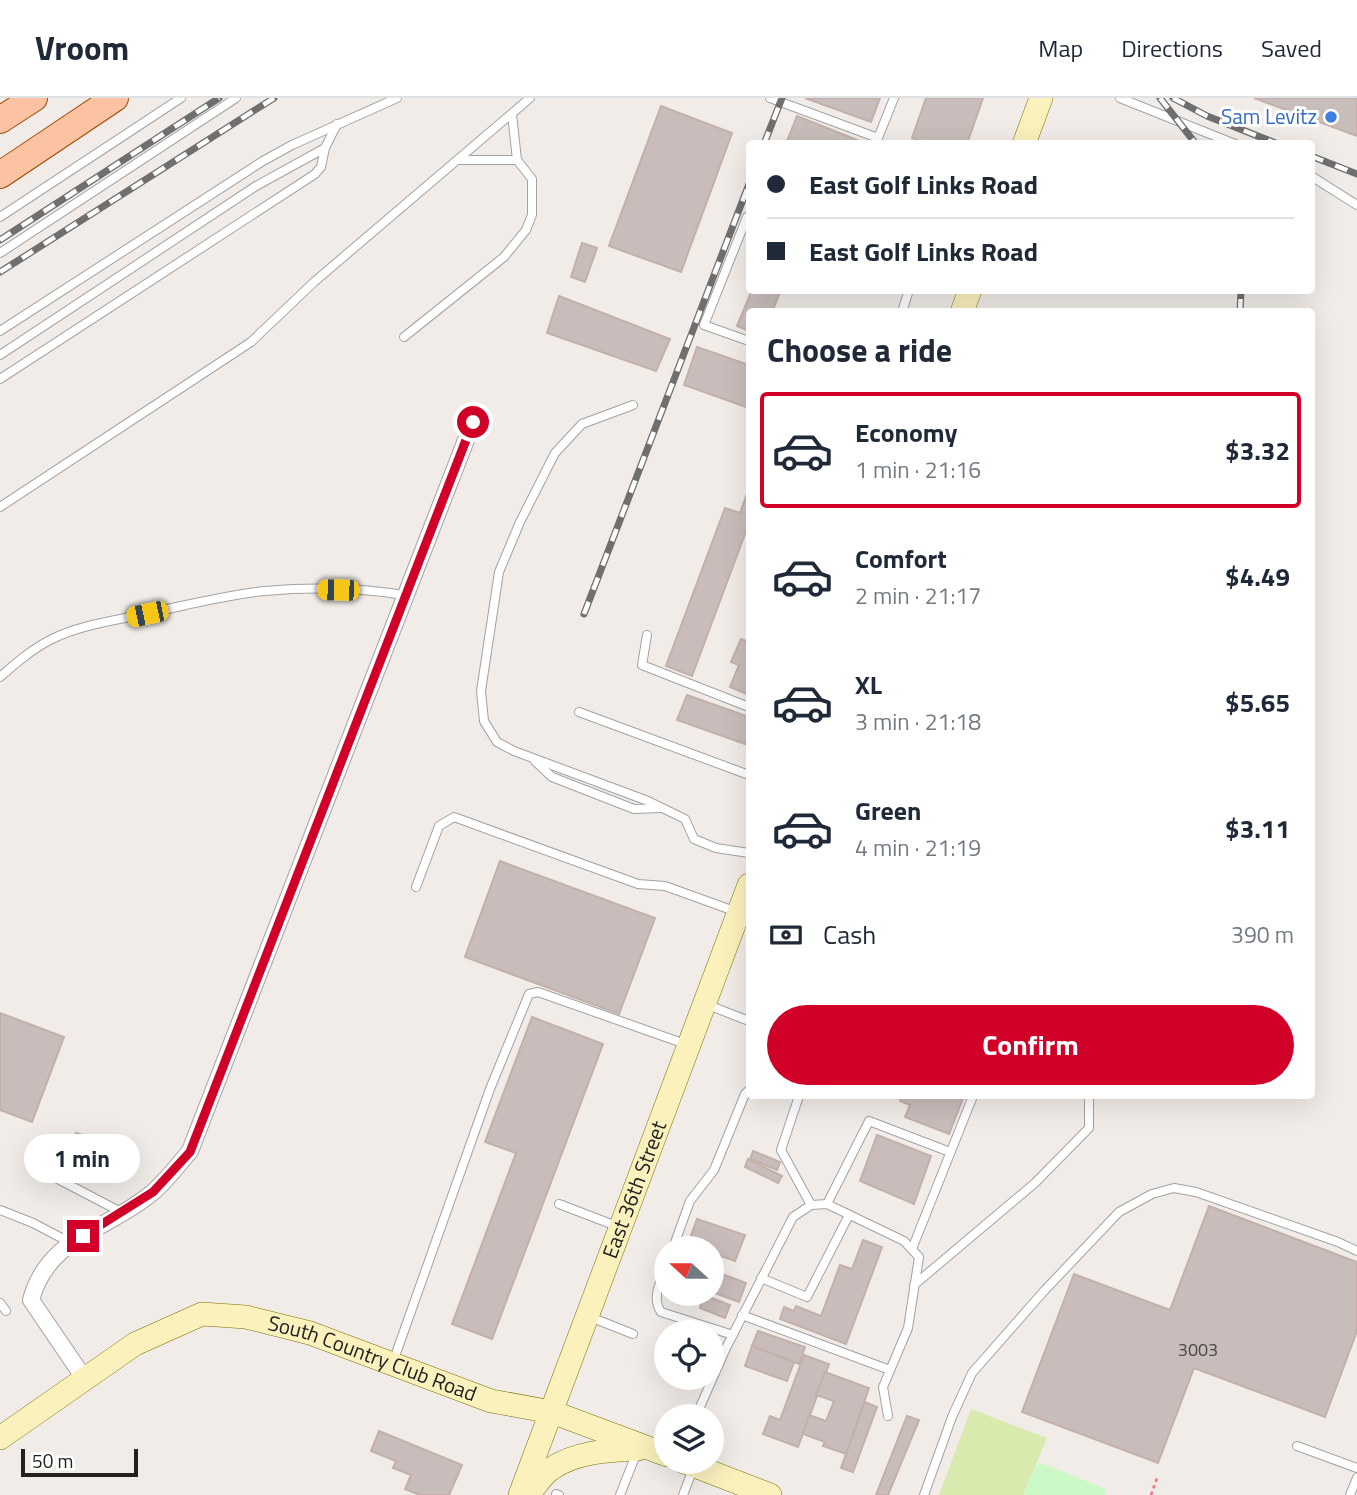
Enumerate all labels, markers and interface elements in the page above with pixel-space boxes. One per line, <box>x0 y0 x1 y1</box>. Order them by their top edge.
text: Vroom <box>35 23 129 73</box>
text: Map <box>1038 30 1083 66</box>
text: Directions <box>1121 30 1223 66</box>
text: Saved <box>1261 30 1322 66</box>
place label: Sam Levitz <box>1221 100 1317 132</box>
marker: Sam Levitz <box>1323 109 1339 125</box>
text: East Golf Links Road <box>809 165 1038 204</box>
text: East Golf Links Road <box>809 232 1038 271</box>
text: Choose a ride <box>767 326 952 374</box>
route start <box>457 406 489 438</box>
text: Economy <box>855 413 957 452</box>
icon: car <box>771 419 834 482</box>
text: $3.32 <box>1225 431 1290 470</box>
text: 1 min · 21:16 <box>855 452 981 487</box>
text: Comfort <box>855 539 947 578</box>
icon: car <box>771 545 834 608</box>
text: $4.49 <box>1225 557 1290 596</box>
text: 2 min · 21:17 <box>855 578 981 613</box>
car <box>317 579 360 601</box>
car <box>125 599 170 629</box>
text: XL <box>855 665 882 704</box>
icon: car <box>771 671 834 734</box>
text: $5.65 <box>1225 683 1290 722</box>
text: 3 min · 21:18 <box>855 704 981 739</box>
text: Green <box>855 791 921 830</box>
icon: car <box>771 797 834 860</box>
text: $3.11 <box>1225 809 1290 848</box>
text: 4 min · 21:19 <box>855 830 981 865</box>
text: Cash <box>823 915 876 954</box>
icon: cash <box>767 916 805 954</box>
text: 390 m <box>1231 917 1294 952</box>
button: Confirm <box>767 1005 1294 1085</box>
street label: East 36th Street <box>593 1115 674 1263</box>
callout: 1 min <box>25 1134 141 1184</box>
text: 1 min <box>54 1141 110 1176</box>
route end <box>67 1220 99 1252</box>
north arrow <box>654 1236 724 1306</box>
map controls <box>654 1236 724 1474</box>
street label: South Country Club Road <box>265 1306 482 1409</box>
button: locate <box>654 1320 724 1390</box>
house number: 3003 <box>1178 1336 1218 1363</box>
button: layers <box>654 1404 724 1474</box>
scale bar <box>21 1446 138 1478</box>
text: 50 m <box>32 1446 73 1475</box>

